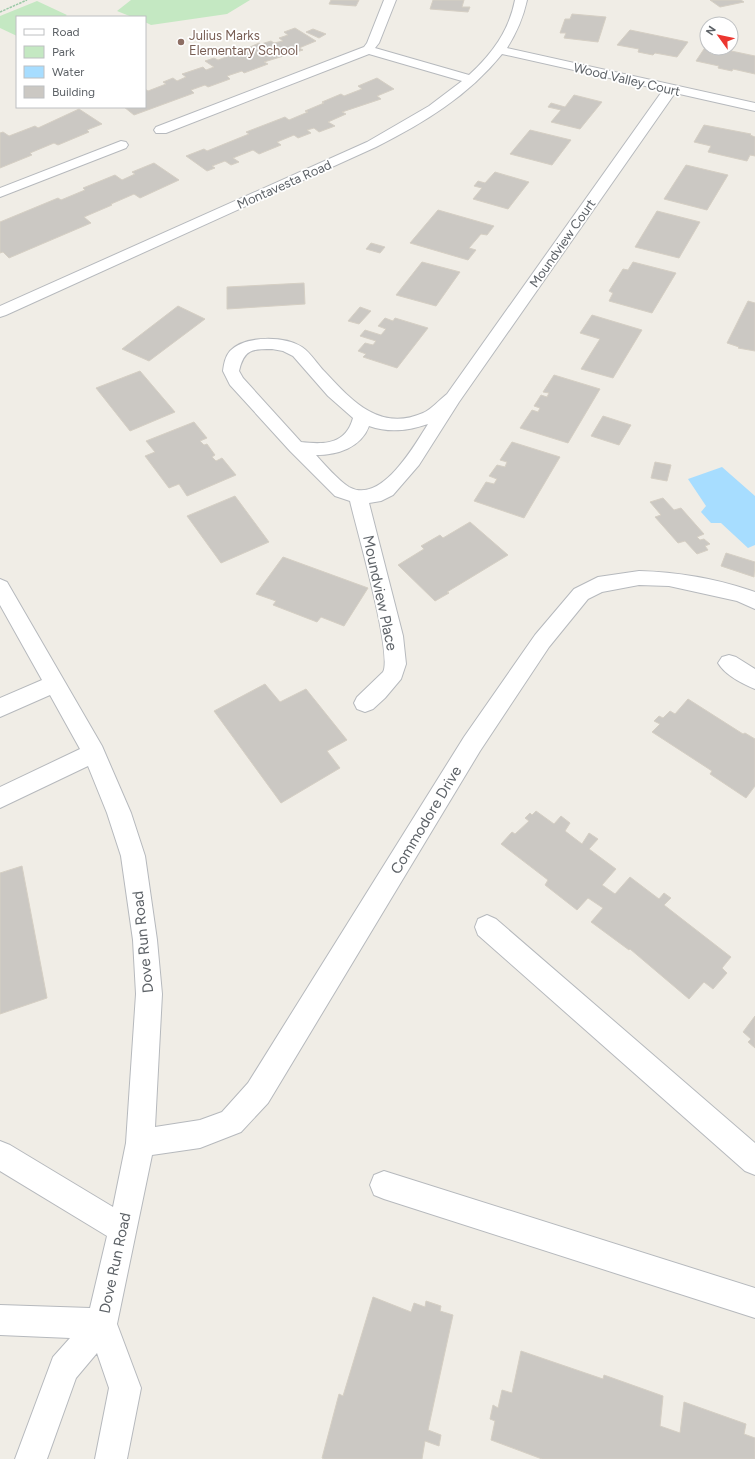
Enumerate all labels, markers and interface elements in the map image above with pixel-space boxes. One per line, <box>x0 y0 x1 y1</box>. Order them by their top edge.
legend <box>16 16 146 108</box>
north arrow <box>699 16 739 56</box>
text: N <box>703 24 719 38</box>
text: Road <box>52 25 80 39</box>
place label: Julius Marks Elementary School <box>189 28 298 58</box>
marker: Julius Marks Elementary School <box>176 37 186 47</box>
text: Park <box>52 45 75 59</box>
street label: Wood Valley Court <box>572 60 682 99</box>
text: Water <box>52 65 84 79</box>
text: Building <box>52 85 95 99</box>
street label: Montavesta Road <box>235 157 334 212</box>
street label: Moundview Court <box>526 196 598 290</box>
street label: Moundview Place <box>359 534 401 652</box>
street label: Commodore Drive <box>387 763 465 877</box>
street label: Dove Run Road <box>129 890 157 994</box>
street label: Dove Run Road <box>96 1211 134 1315</box>

